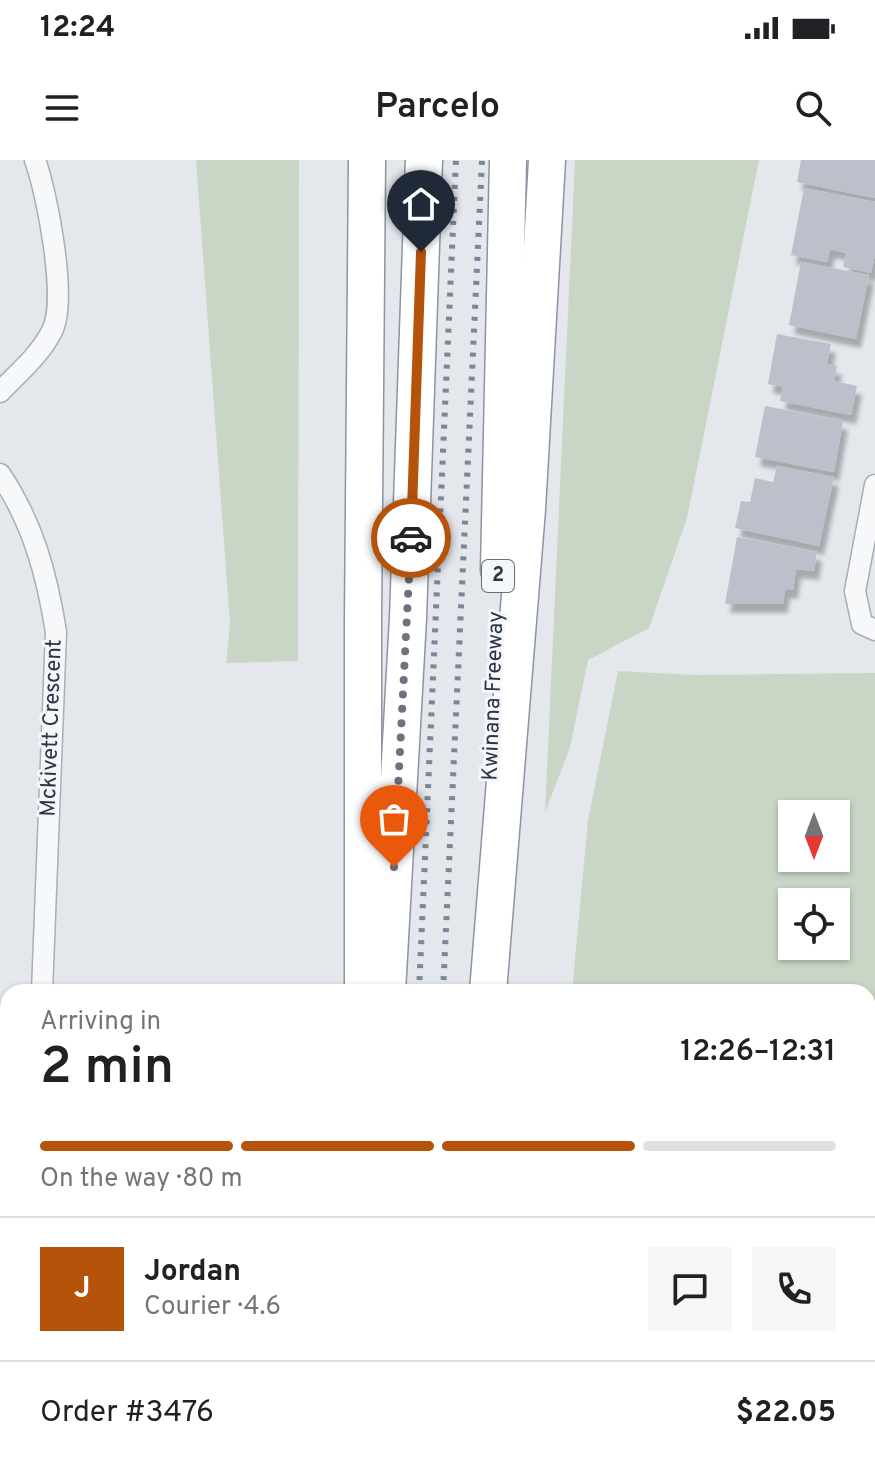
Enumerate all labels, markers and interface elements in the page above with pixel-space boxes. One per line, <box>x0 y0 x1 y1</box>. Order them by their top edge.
text: 12:24 <box>40 10 115 47</box>
text: Parcelo <box>375 85 500 131</box>
icon: menu <box>40 86 84 130</box>
icon: search <box>791 86 835 130</box>
pin <box>387 170 455 252</box>
icon: home <box>399 182 443 226</box>
courier <box>371 498 451 578</box>
icon: car <box>389 516 433 560</box>
road number: 2 <box>482 560 514 592</box>
street label: Kwinana Freeway <box>478 611 510 781</box>
street label: Mckivett Crescent <box>35 639 69 817</box>
pin <box>360 785 428 867</box>
icon: bag <box>372 797 416 841</box>
north arrow <box>778 800 850 872</box>
map controls <box>778 800 850 960</box>
button: locate <box>778 888 850 960</box>
text: Arriving in <box>40 1006 161 1039</box>
text: 12:26–12:31 <box>680 1034 836 1071</box>
text: 2 min <box>40 1036 174 1102</box>
text: On the way · 80 m <box>40 1163 243 1196</box>
button: chat <box>648 1247 732 1331</box>
button: phone <box>752 1247 836 1331</box>
text: Jordan <box>144 1254 241 1291</box>
text: J <box>74 1271 90 1308</box>
text: Courier · 4.6 <box>144 1291 281 1324</box>
text: Order #3476 <box>40 1395 214 1432</box>
text: $22.05 <box>736 1395 836 1432</box>

